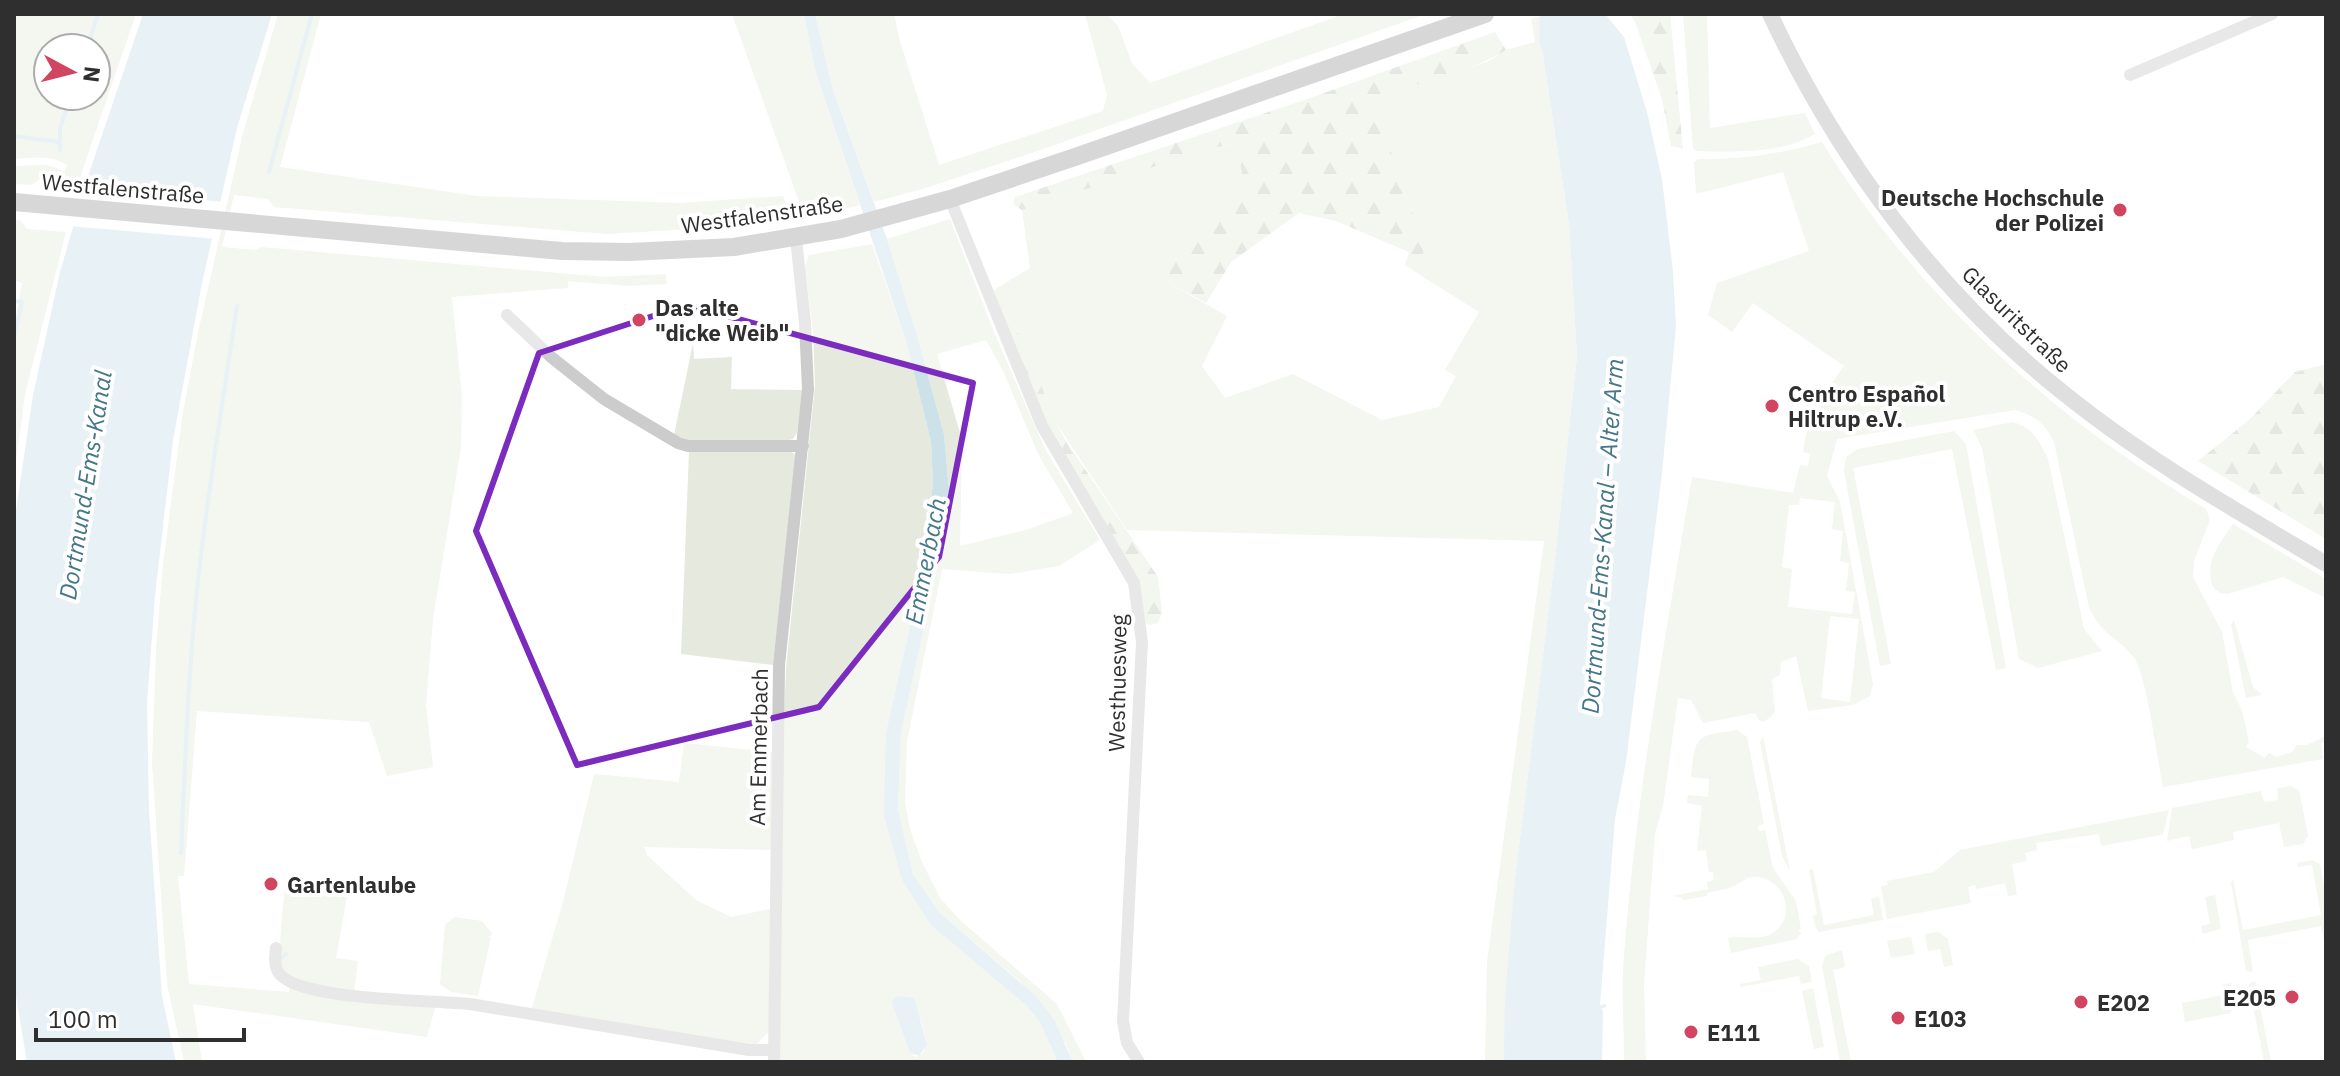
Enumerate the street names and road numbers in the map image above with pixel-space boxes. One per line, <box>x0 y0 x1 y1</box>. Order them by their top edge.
street label: Westfalenstraße <box>41 166 205 210</box>
street label: Westfalenstraße <box>679 188 845 240</box>
street label: Glasuritstraße <box>1956 259 2078 379</box>
street label: Westhuesweg <box>1101 614 1133 752</box>
street label: Am Emmerbach <box>742 668 774 826</box>

